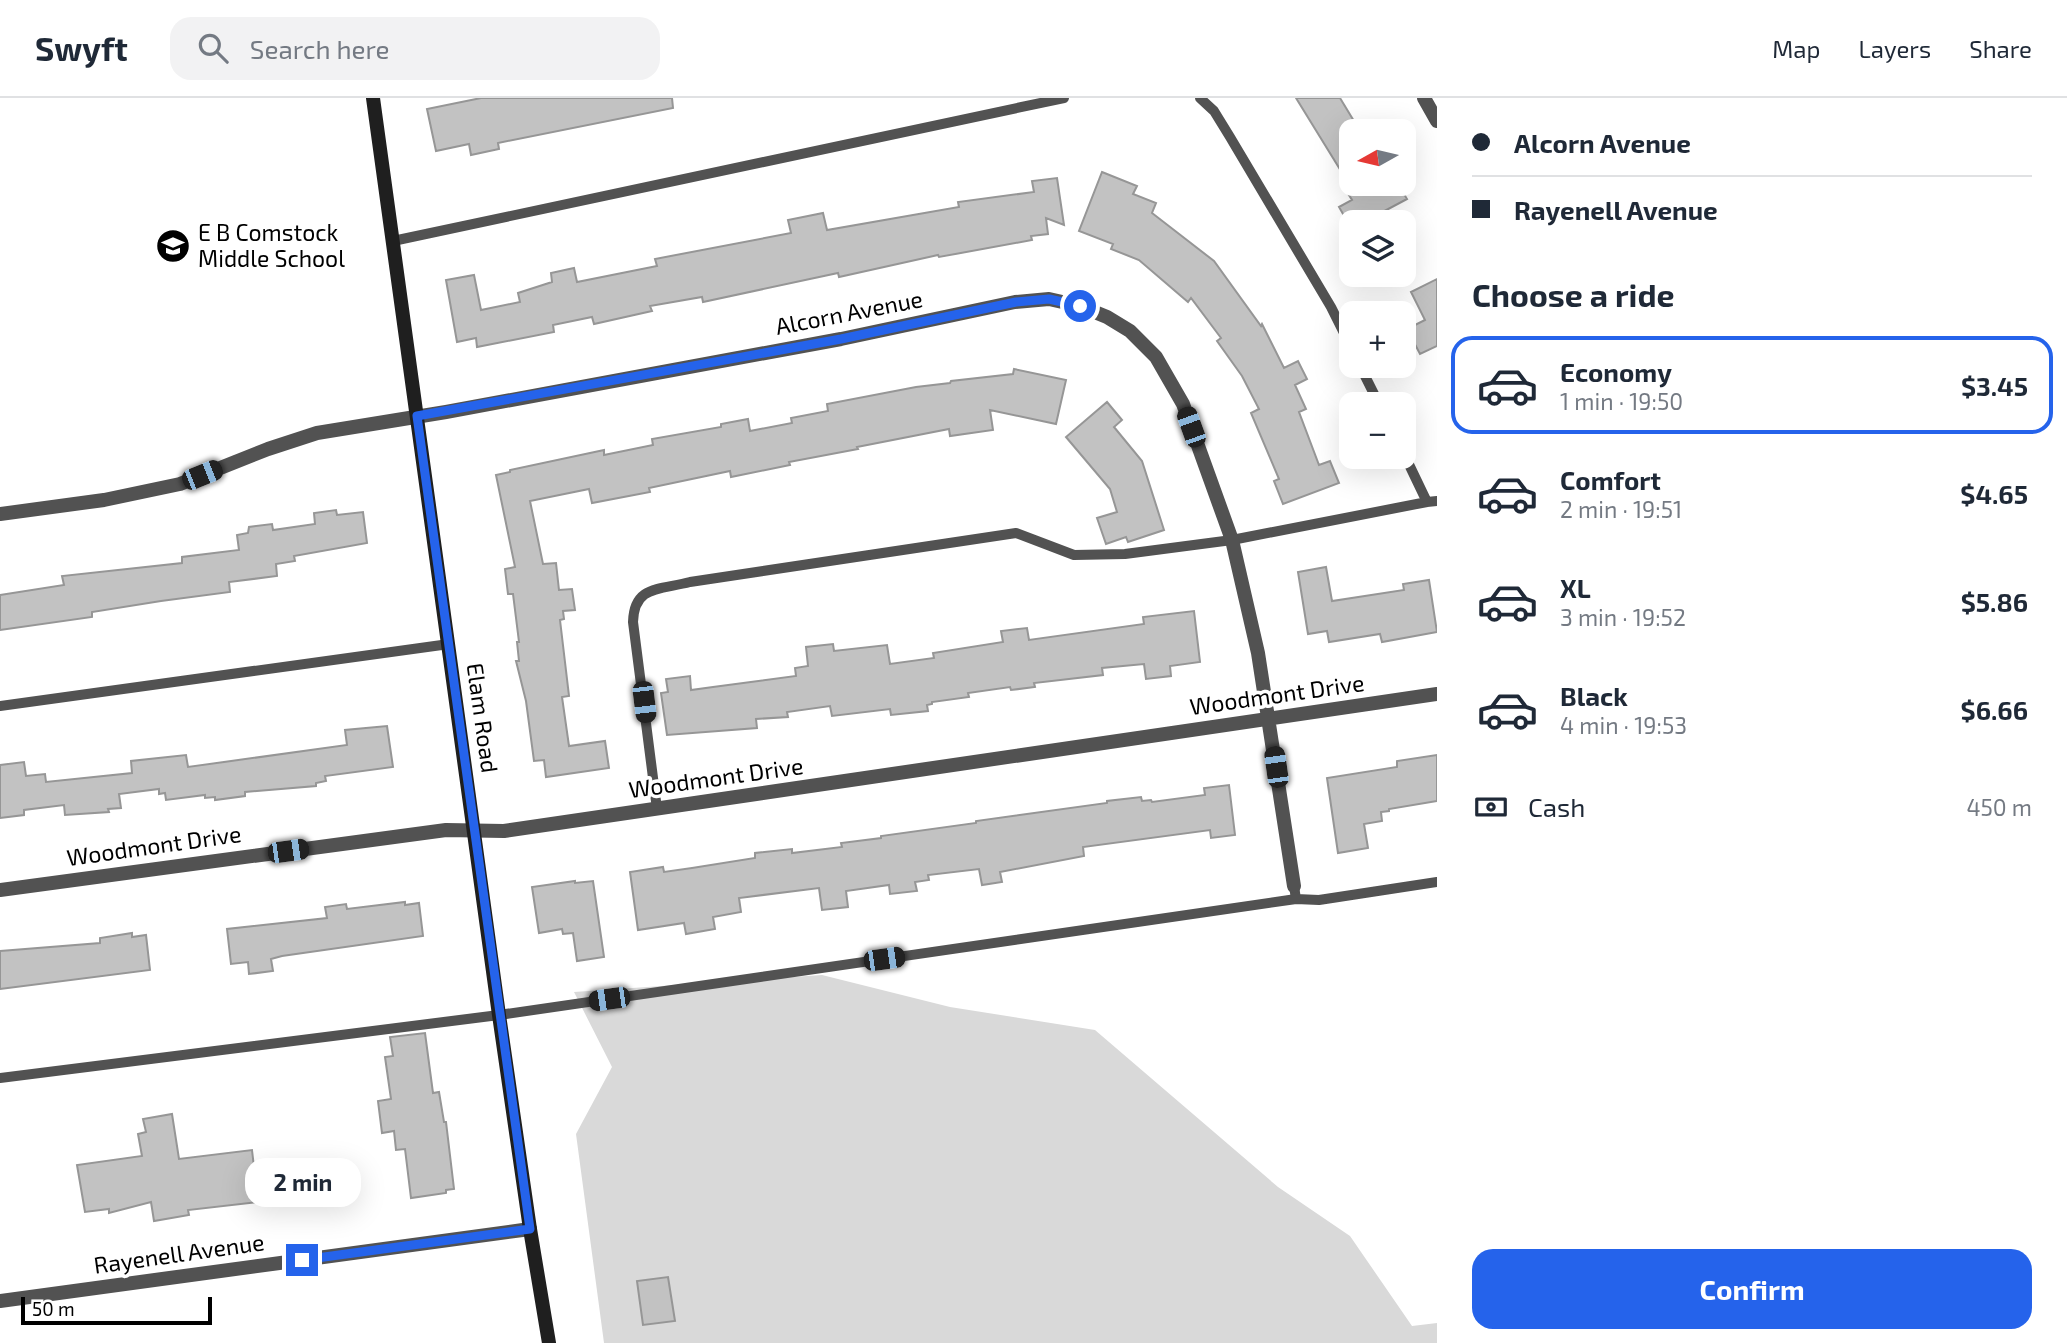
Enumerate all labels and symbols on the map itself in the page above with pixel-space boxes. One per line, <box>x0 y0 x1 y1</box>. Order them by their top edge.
north arrow <box>1339 119 1416 196</box>
place label: E B Comstock Middle School <box>198 218 345 272</box>
school or university icon: E B Comstock Middle School <box>154 227 192 265</box>
street label: Alcorn Avenue <box>773 284 925 340</box>
route start <box>1064 290 1096 322</box>
car <box>1174 404 1209 450</box>
car <box>179 457 226 493</box>
street label: Elam Road <box>461 661 505 775</box>
street label: Woodmont Drive <box>1188 668 1366 720</box>
car <box>632 680 657 724</box>
car <box>1263 745 1290 789</box>
street label: Woodmont Drive <box>627 751 805 803</box>
street label: Woodmont Drive <box>65 819 243 871</box>
car <box>266 838 311 864</box>
car <box>862 946 907 972</box>
car <box>587 986 632 1012</box>
callout: 2 min <box>244 1158 360 1208</box>
street label: Rayenell Avenue <box>92 1227 266 1279</box>
route end <box>286 1244 318 1276</box>
scale bar <box>21 1294 212 1326</box>

